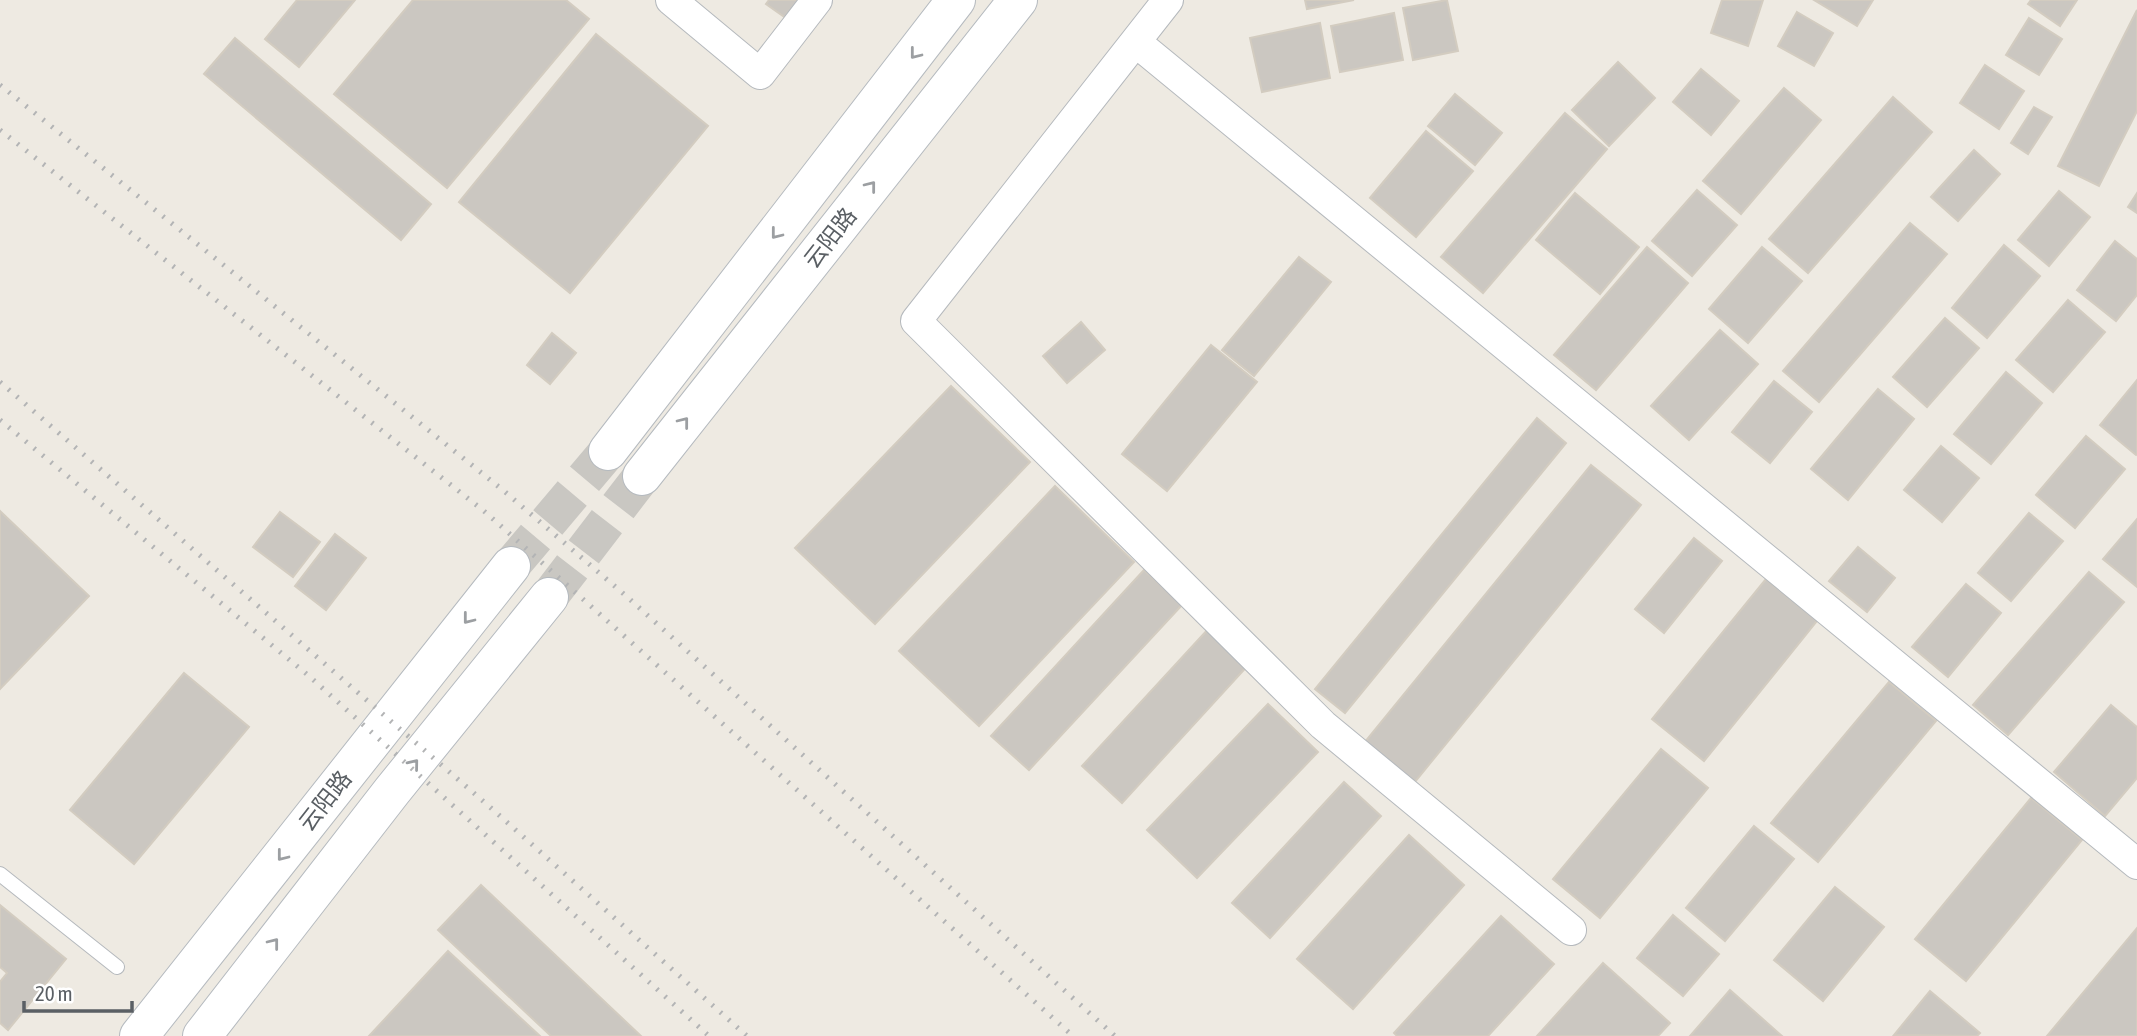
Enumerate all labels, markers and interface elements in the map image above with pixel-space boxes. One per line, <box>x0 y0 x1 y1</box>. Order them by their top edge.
one-way arrow <box>910 46 923 59</box>
one-way arrow <box>862 182 875 194</box>
street label: 云阳路 <box>799 203 861 273</box>
one-way arrow <box>771 226 784 239</box>
one-way arrow <box>676 418 689 430</box>
one-way arrow <box>464 612 477 624</box>
one-way arrow <box>406 760 418 773</box>
street label: 云阳路 <box>294 766 356 836</box>
one-way arrow <box>277 848 290 860</box>
one-way arrow <box>265 939 278 951</box>
scale bar <box>24 970 133 1014</box>
text: 20 m <box>35 981 73 1005</box>

